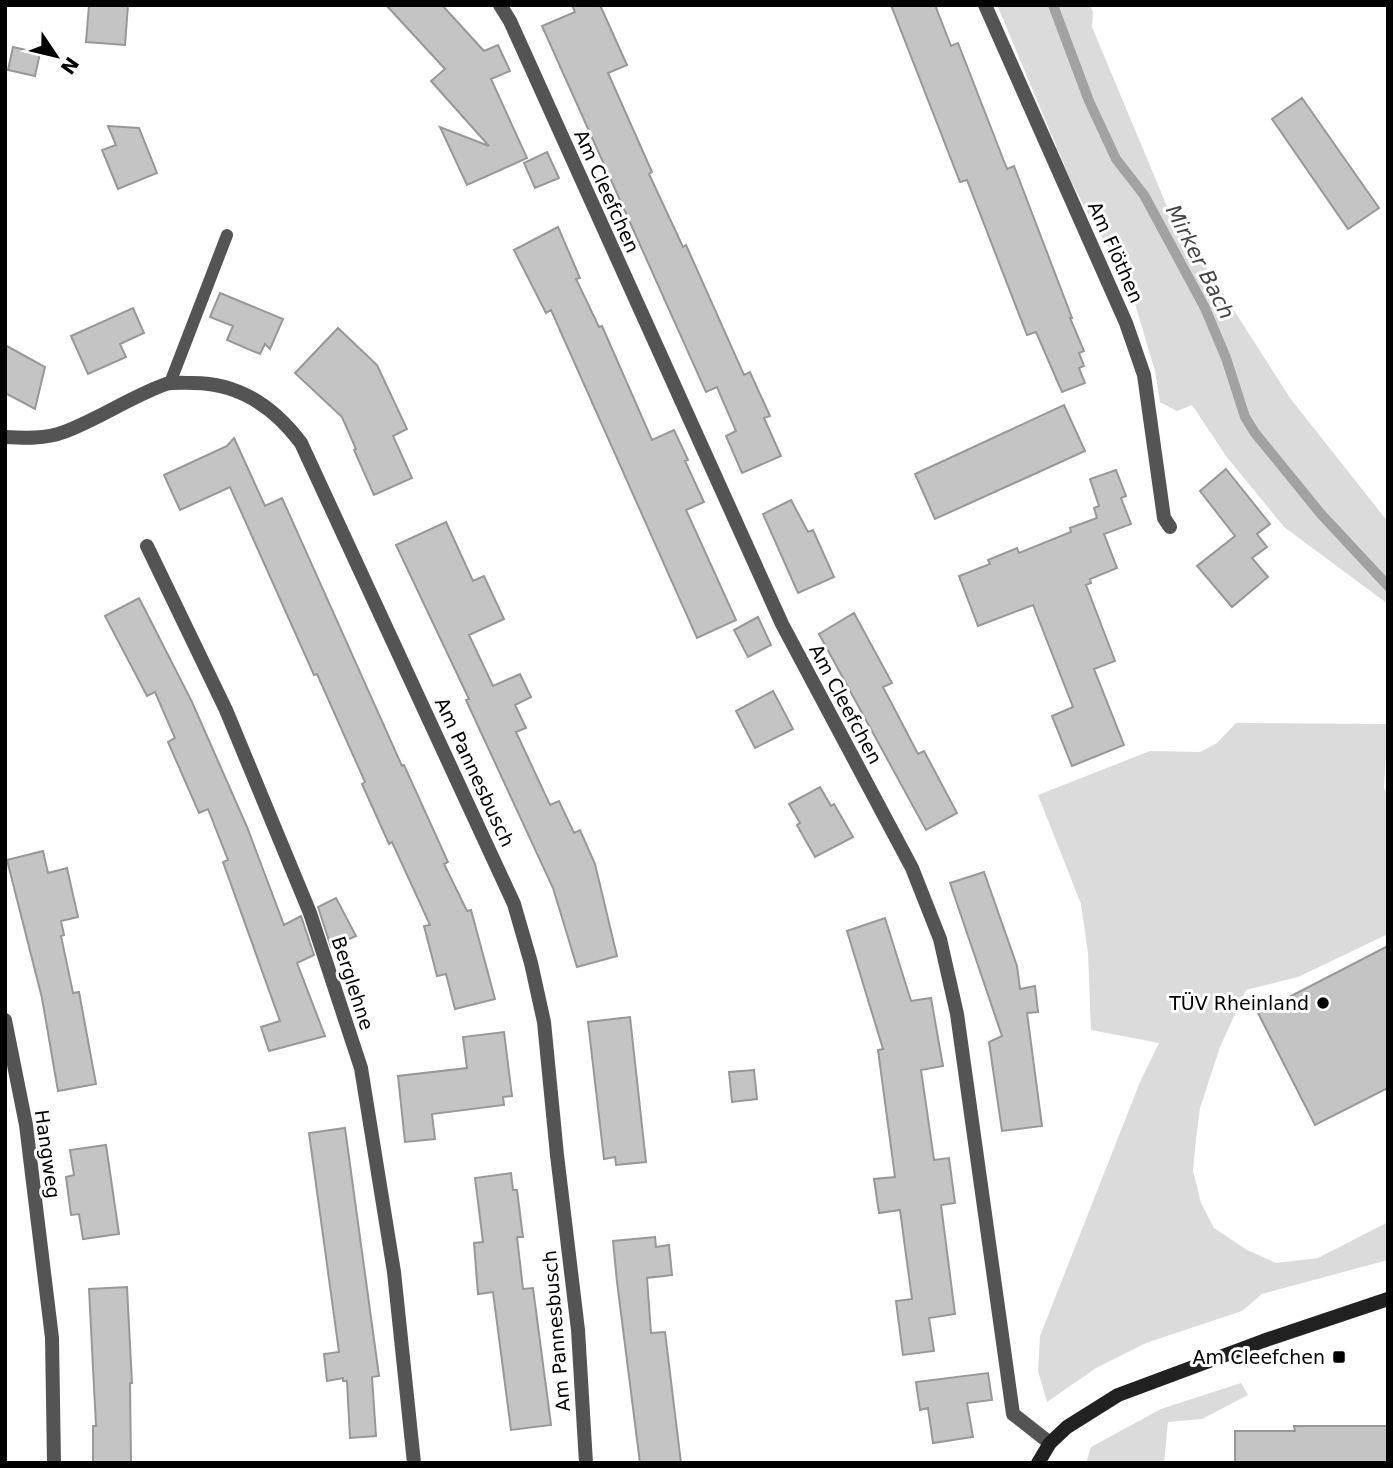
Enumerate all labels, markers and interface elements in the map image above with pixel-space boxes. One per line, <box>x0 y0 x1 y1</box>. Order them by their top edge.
north arrow <box>21 21 91 91</box>
text: N <box>56 53 83 79</box>
street label: Am Cleefchen <box>570 126 644 256</box>
street label: Am Flöthen <box>1084 198 1148 306</box>
water label: Mirker Bach <box>1161 201 1239 323</box>
street label: Am Cleefchen <box>805 640 887 768</box>
street label: Am Pannesbusch <box>431 694 519 850</box>
street label: Berglehne <box>328 933 378 1033</box>
place label: TÜV Rheinland <box>1168 992 1309 1014</box>
marker: TÜV Rheinland <box>1315 995 1331 1011</box>
street label: Hangweg <box>31 1108 65 1200</box>
street label: Am Pannesbusch <box>538 1249 574 1413</box>
place label: Am Cleefchen <box>1193 1346 1325 1368</box>
marker: Am Cleefchen <box>1331 1349 1347 1365</box>

